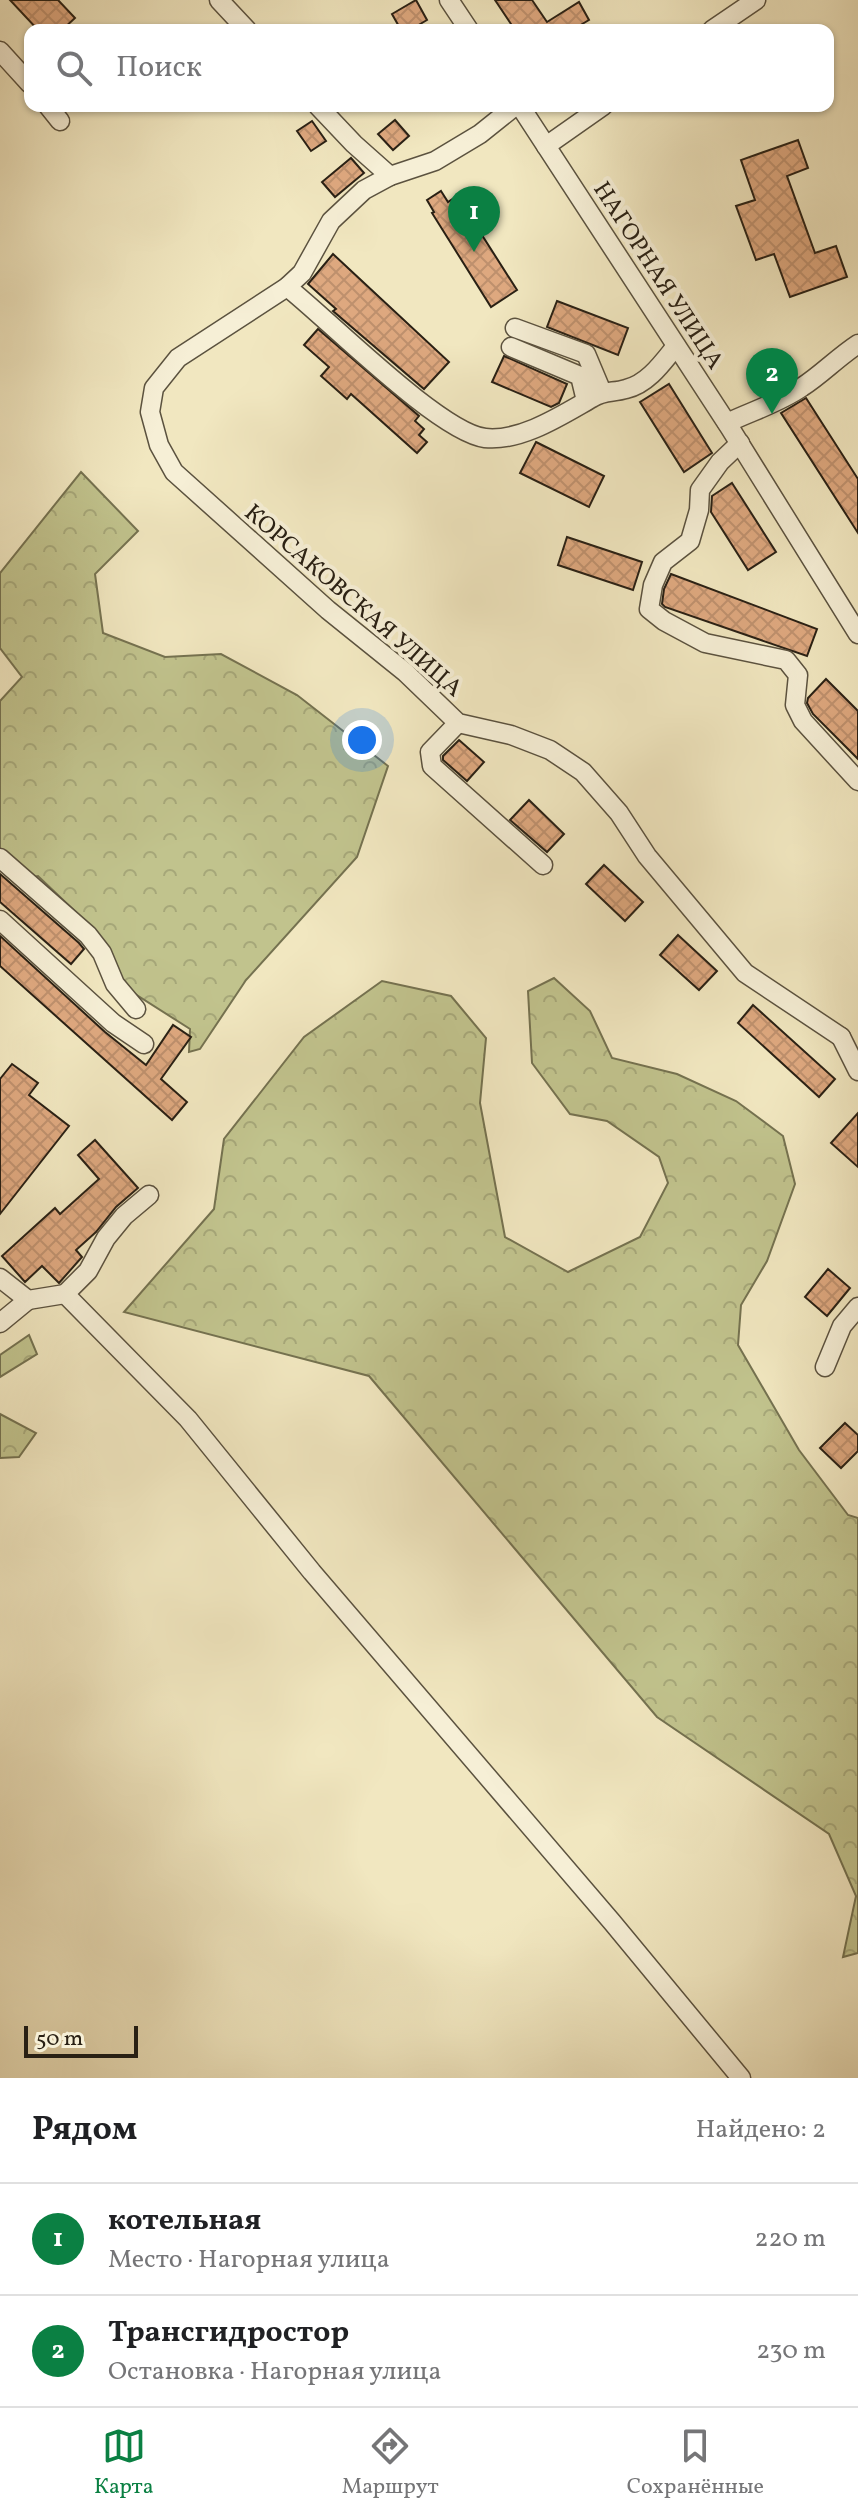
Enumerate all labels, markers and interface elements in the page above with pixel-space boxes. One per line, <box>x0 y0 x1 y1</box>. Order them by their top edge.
search box <box>24 24 834 112</box>
icon: search <box>52 46 96 90</box>
text: Поиск <box>116 47 202 89</box>
street label: НАГОРНАЯ УЛИЦА <box>584 175 731 377</box>
pin: 1 <box>448 186 500 252</box>
pin: 2 <box>746 348 798 414</box>
street label: КОРСАКОВСКАЯ УЛИЦА <box>236 497 469 706</box>
your location <box>342 720 382 760</box>
scale bar <box>24 2022 138 2058</box>
text: 50 m <box>36 2024 83 2055</box>
text: Рядом <box>32 2107 137 2154</box>
text: Найдено: 2 <box>696 2112 826 2148</box>
text: котельная <box>108 2200 261 2242</box>
text: 1 <box>53 2221 63 2257</box>
text: 220 m <box>754 2221 826 2257</box>
text: Место · Нагорная улица <box>108 2242 390 2278</box>
text: Трансгидростор <box>108 2312 349 2354</box>
text: 2 <box>51 2333 65 2369</box>
text: 230 m <box>756 2333 826 2369</box>
text: Остановка · Нагорная улица <box>108 2354 441 2390</box>
tab: Карта <box>94 2424 154 2503</box>
tab: Маршрут <box>342 2424 439 2503</box>
tab: Сохранённые <box>627 2424 764 2503</box>

